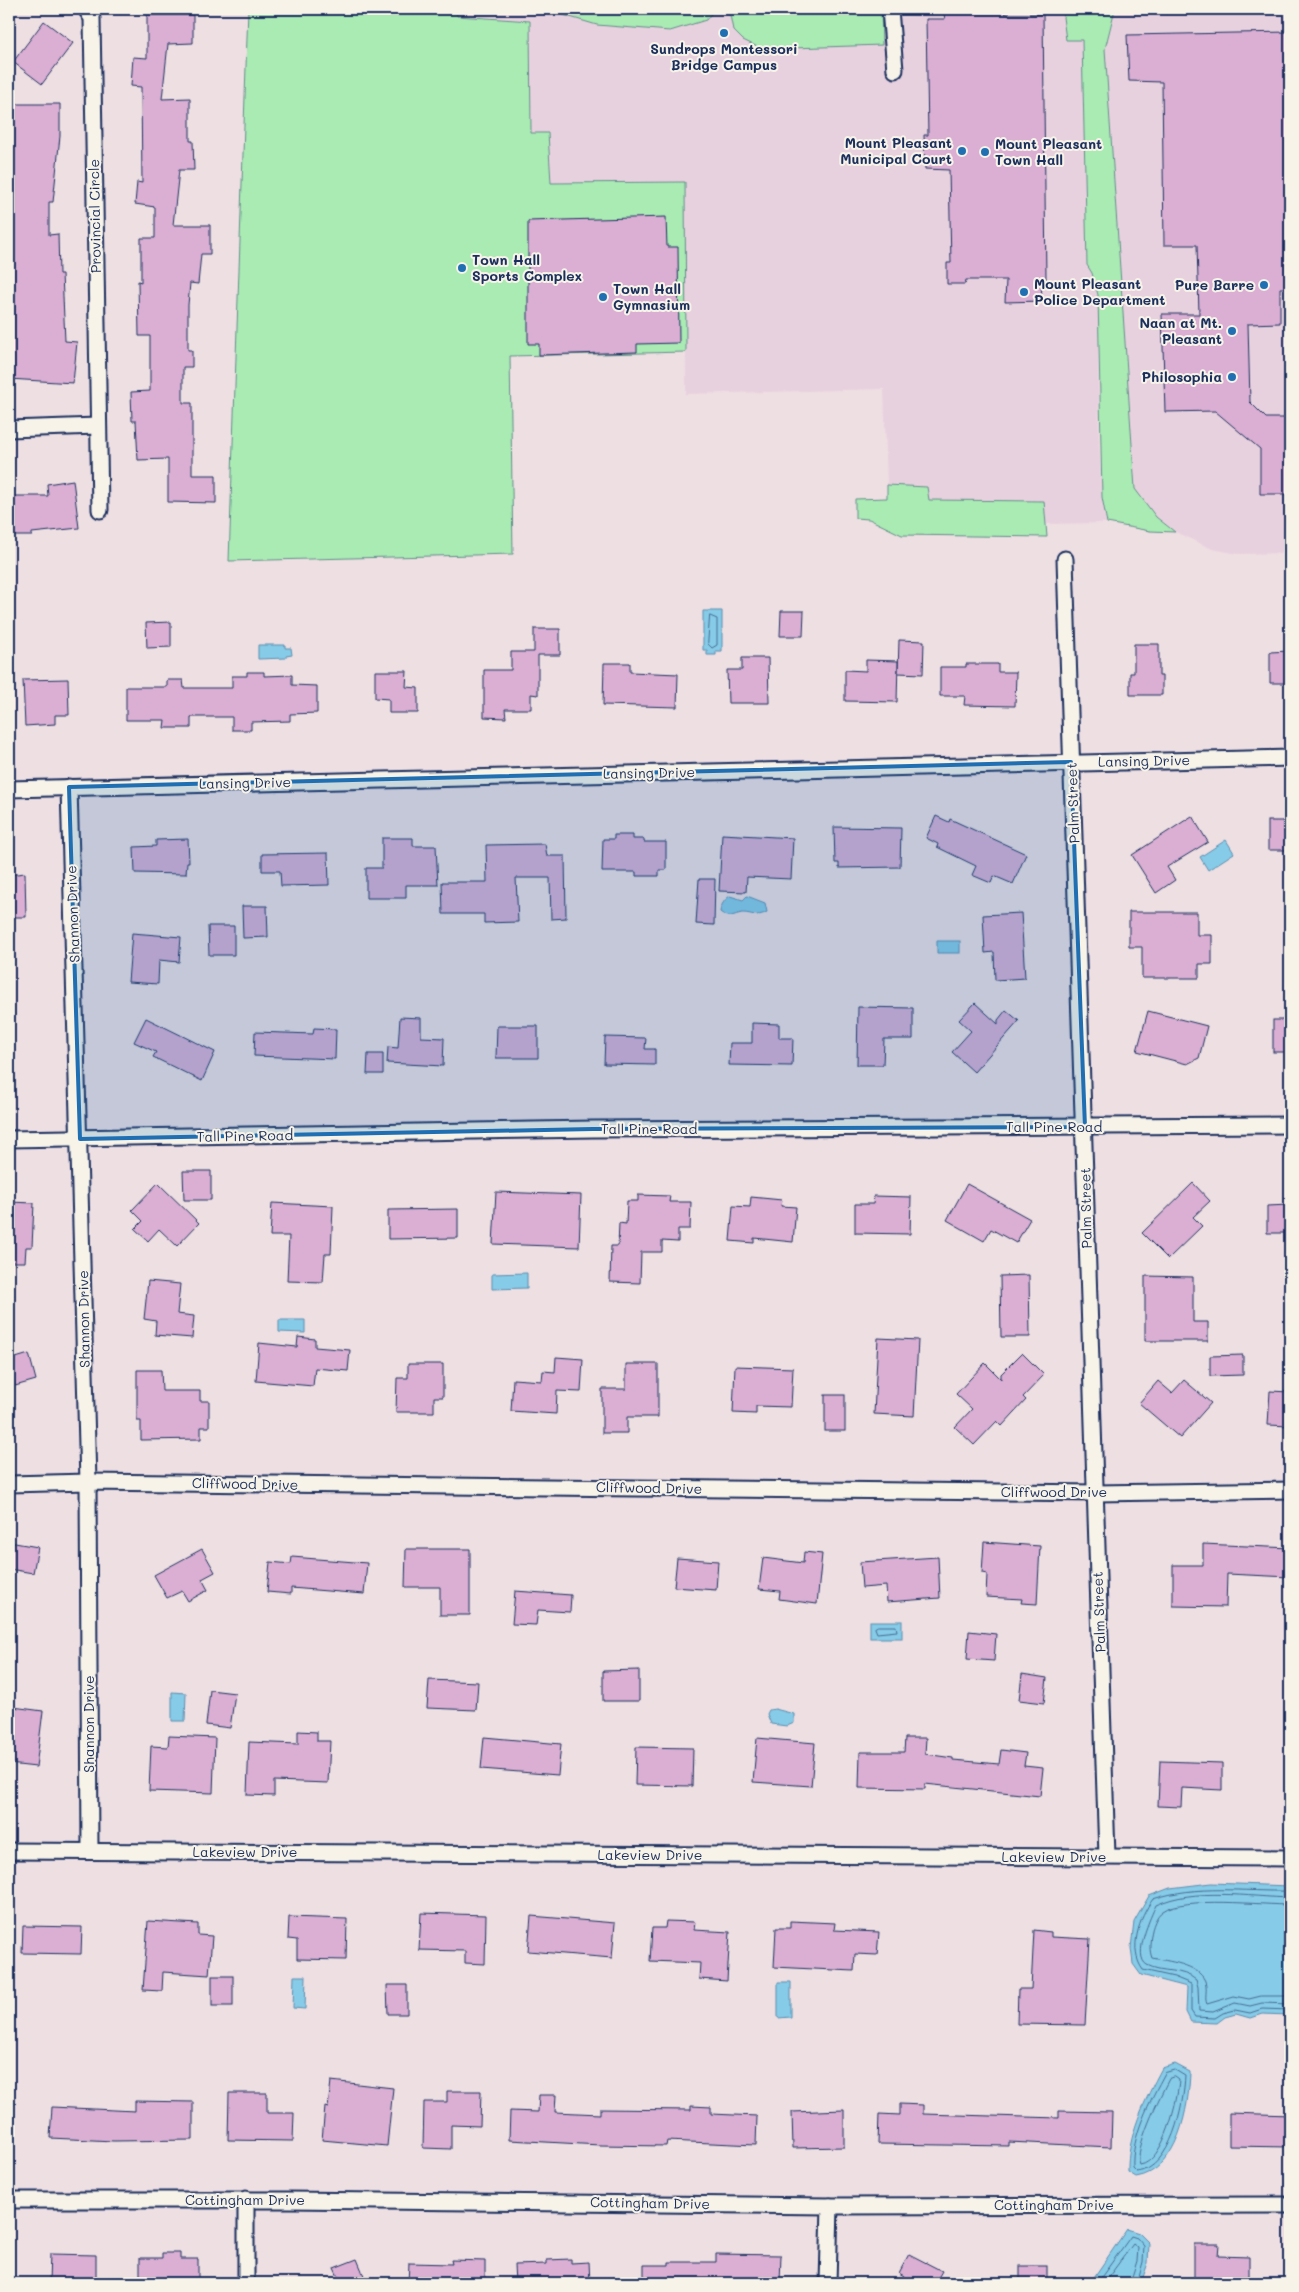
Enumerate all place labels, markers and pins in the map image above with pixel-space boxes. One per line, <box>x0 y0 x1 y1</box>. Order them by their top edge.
marker: Sundrops Montessori Bridge Campus <box>718 27 730 39</box>
place label: Sundrops Montessori Bridge Campus <box>650 39 798 74</box>
place label: Mount Pleasant Municipal Court <box>840 133 952 168</box>
place label: Mount Pleasant Town Hall <box>995 134 1102 169</box>
marker: Mount Pleasant Municipal Court <box>956 145 968 157</box>
marker: Mount Pleasant Town Hall <box>979 146 991 158</box>
place label: Town Hall Sports Complex <box>472 250 582 285</box>
marker: Town Hall Sports Complex <box>456 262 468 274</box>
place label: Mount Pleasant Police Department <box>1034 274 1165 309</box>
place label: Pure Barre <box>1175 275 1254 294</box>
place label: Town Hall Gymnasium <box>613 279 690 314</box>
marker: Pure Barre <box>1258 279 1270 291</box>
marker: Mount Pleasant Police Department <box>1018 286 1030 298</box>
marker: Town Hall Gymnasium <box>597 291 609 303</box>
place label: Naan at Mt. Pleasant <box>1139 313 1222 348</box>
marker: Naan at Mt. Pleasant <box>1226 325 1238 337</box>
place label: Philosophia <box>1141 367 1222 386</box>
marker: Philosophia <box>1226 371 1238 383</box>

